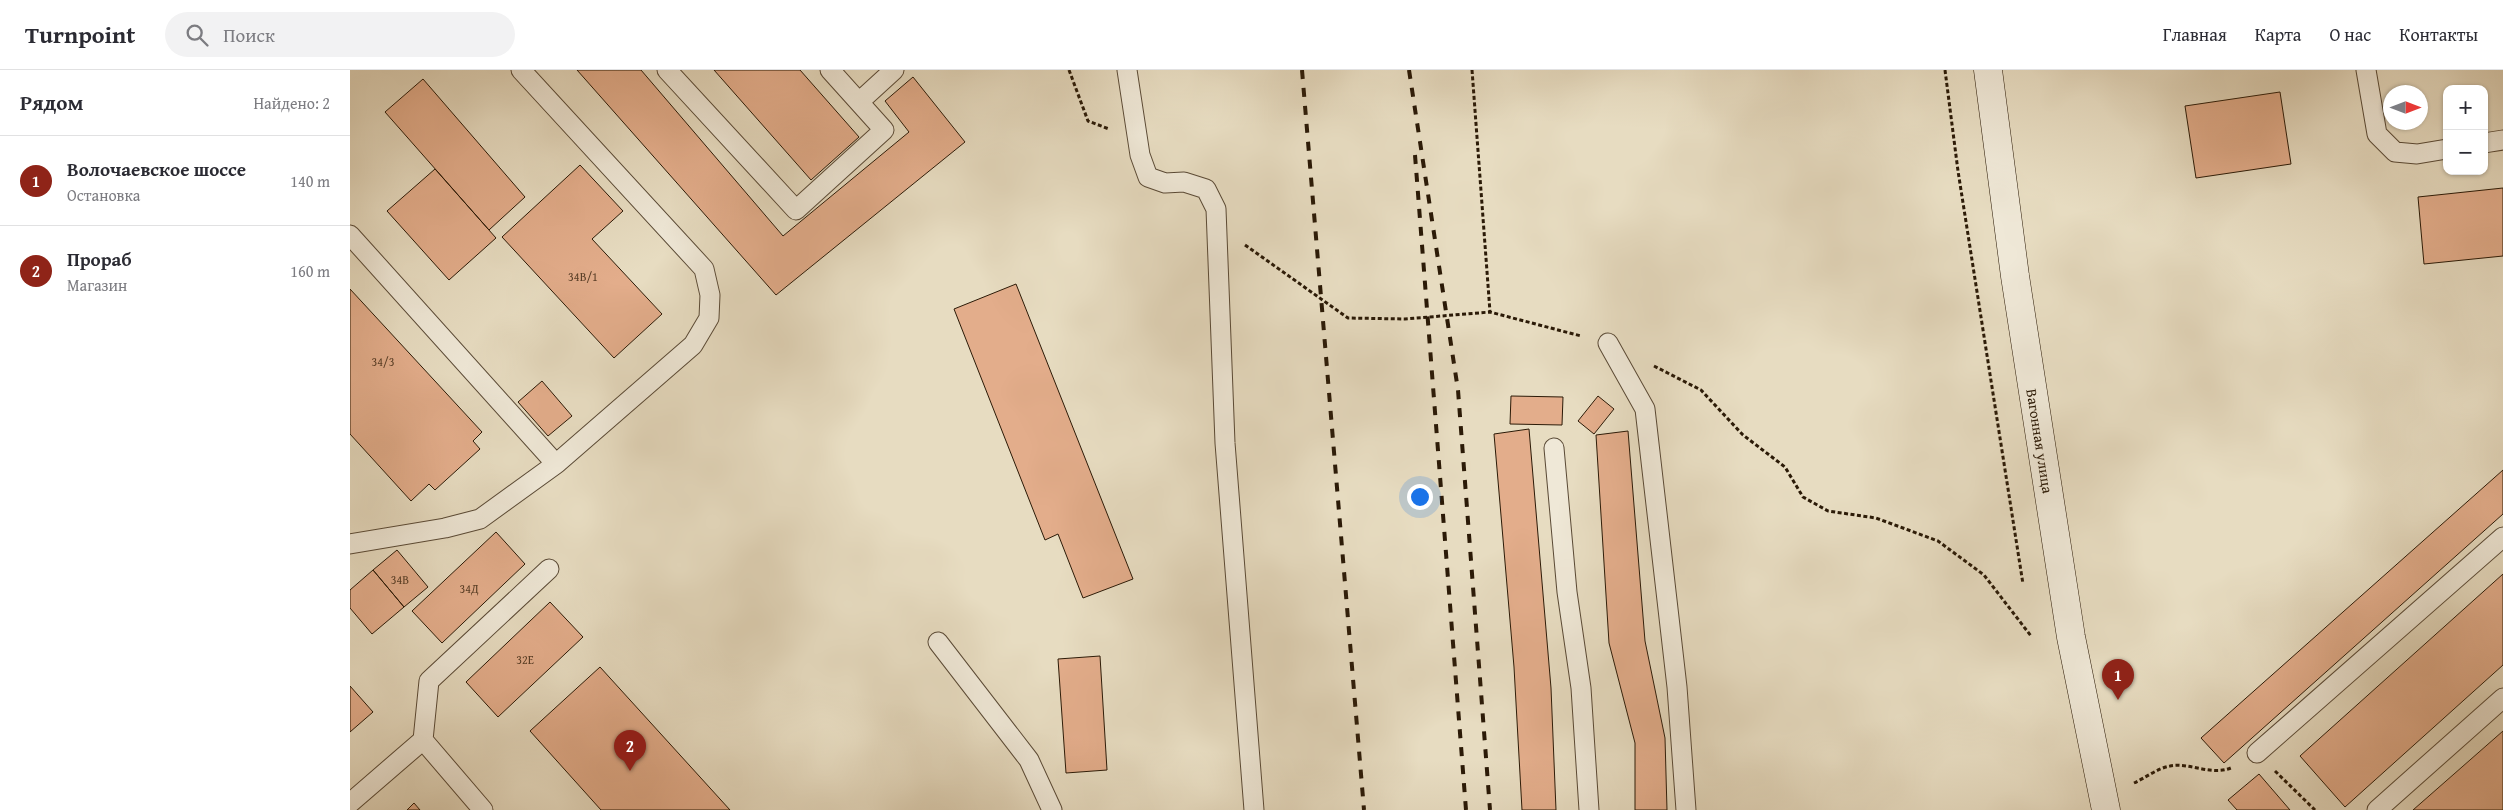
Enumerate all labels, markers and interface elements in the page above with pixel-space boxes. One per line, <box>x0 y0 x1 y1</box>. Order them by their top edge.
search box <box>165 12 515 57</box>
text: Turnpoint <box>25 17 135 52</box>
icon: search <box>183 21 211 49</box>
text: Поиск <box>223 21 275 49</box>
text: Главная <box>2163 21 2227 48</box>
text: Карта <box>2255 21 2301 48</box>
text: О нас <box>2329 21 2371 48</box>
text: Контакты <box>2399 21 2478 48</box>
north arrow <box>2383 85 2428 130</box>
map controls <box>2443 85 2488 175</box>
button: + <box>2443 85 2488 130</box>
text: Рядом <box>20 87 83 118</box>
text: Найдено: 2 <box>253 91 330 115</box>
button: − <box>2443 130 2488 175</box>
text: Волочаевское шоссе <box>67 155 246 183</box>
text: 1 <box>32 169 40 193</box>
text: 140 m <box>290 169 330 193</box>
text: Остановка <box>67 183 140 207</box>
text: Прораб <box>67 245 132 273</box>
text: 2 <box>32 259 40 283</box>
text: 160 m <box>290 259 330 283</box>
house number: 34В/1 <box>568 268 598 285</box>
text: Магазин <box>67 273 127 297</box>
house number: 34/3 <box>372 353 395 370</box>
street label: Вагонная улица <box>2021 387 2059 496</box>
your location <box>1407 484 1433 510</box>
house number: 34В <box>391 571 409 588</box>
house number: 34Д <box>459 580 479 597</box>
house number: 32Е <box>516 651 534 668</box>
pin: 1 <box>2102 659 2134 700</box>
pin: 2 <box>614 730 646 771</box>

